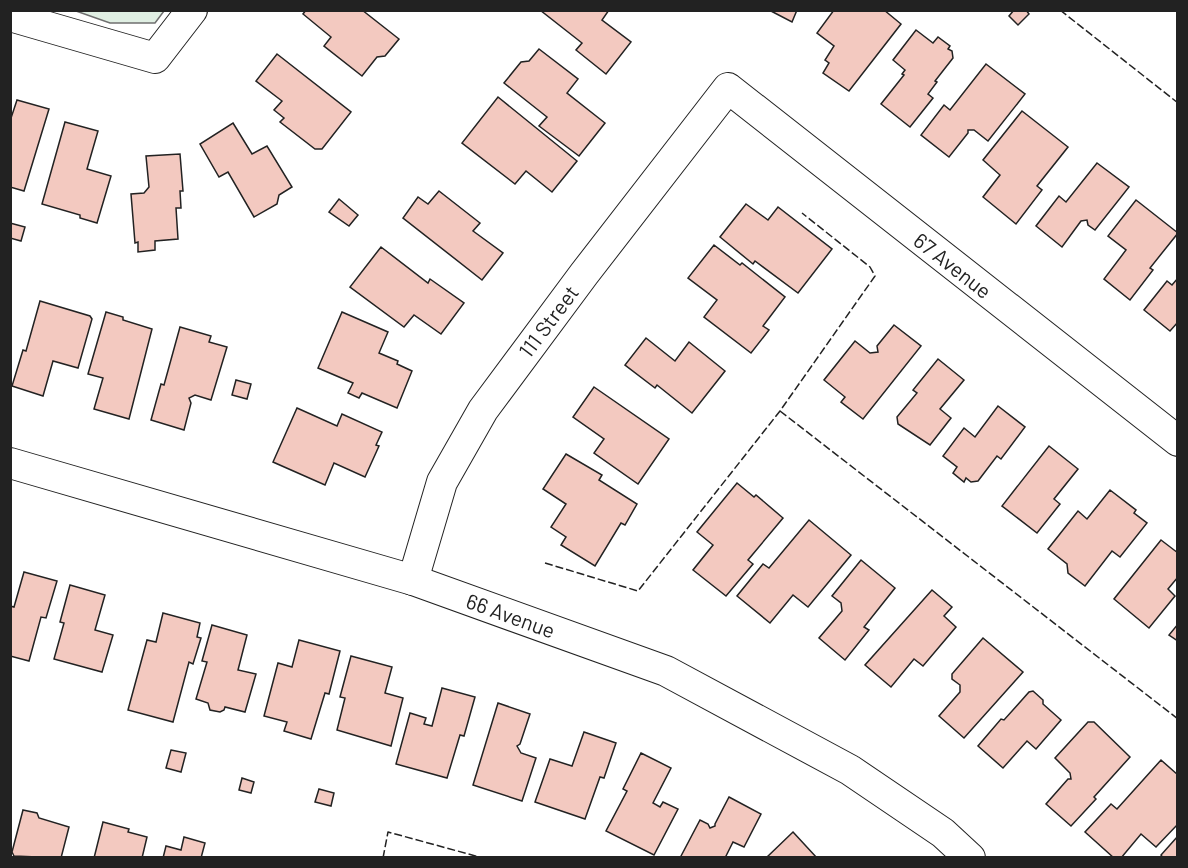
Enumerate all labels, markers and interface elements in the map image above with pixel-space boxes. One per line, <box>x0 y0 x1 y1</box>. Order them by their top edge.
street label: 67 Avenue <box>909 227 997 303</box>
street label: 111 Street <box>513 280 583 362</box>
street label: 66 Avenue <box>463 587 559 643</box>

